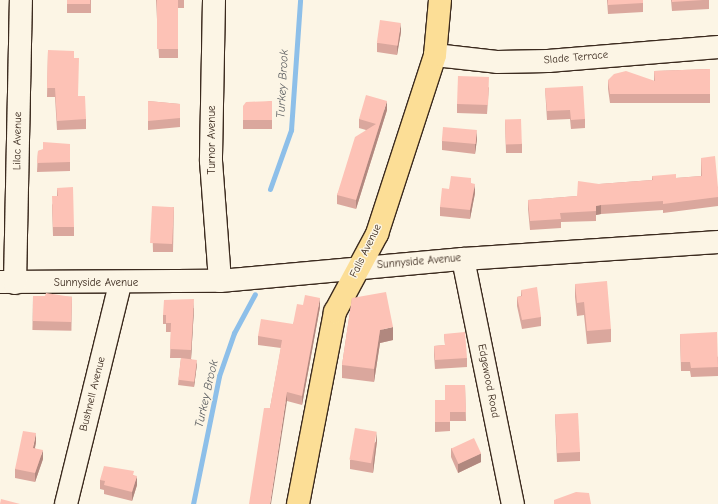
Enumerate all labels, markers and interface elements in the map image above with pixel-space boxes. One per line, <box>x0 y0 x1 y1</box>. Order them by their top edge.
water label: Turkey Brook <box>274 49 292 119</box>
street label: Slade Terrace <box>543 49 609 67</box>
street label: Turnor Avenue <box>205 105 219 175</box>
street label: Lilac Avenue <box>11 112 25 170</box>
street label: Falls Avenue <box>347 222 385 280</box>
street label: Sunnyside Avenue <box>376 252 462 272</box>
street label: Sunnyside Avenue <box>54 276 138 290</box>
street label: Edgewood Road <box>474 343 502 419</box>
street label: Bushnell Avenue <box>77 355 109 433</box>
water label: Turkey Brook <box>192 359 222 429</box>

